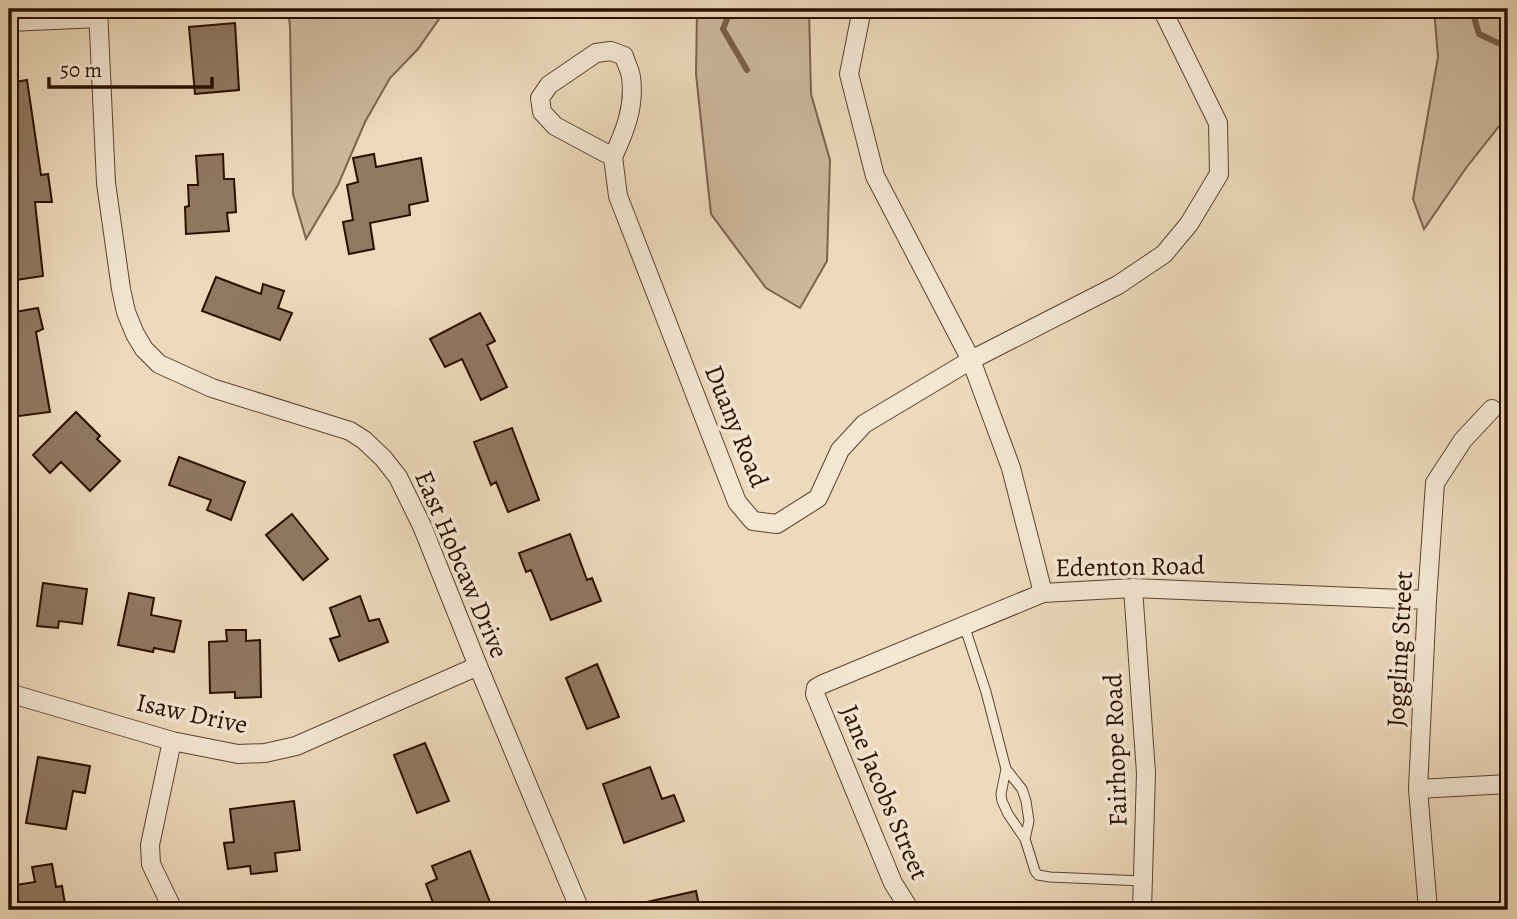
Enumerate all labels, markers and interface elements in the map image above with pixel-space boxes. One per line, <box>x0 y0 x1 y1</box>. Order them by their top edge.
scale bar <box>49 46 212 90</box>
text: 50 m <box>60 56 102 84</box>
street label: Duany Road <box>696 360 777 493</box>
street label: East Hobcaw Drive <box>406 465 517 663</box>
street label: Edenton Road <box>1055 548 1205 585</box>
street label: Joggling Street <box>1378 570 1421 728</box>
street label: Fairhope Road <box>1095 673 1136 827</box>
street label: Isaw Drive <box>133 685 251 742</box>
street label: Jane Jacobs Street <box>832 699 937 886</box>

